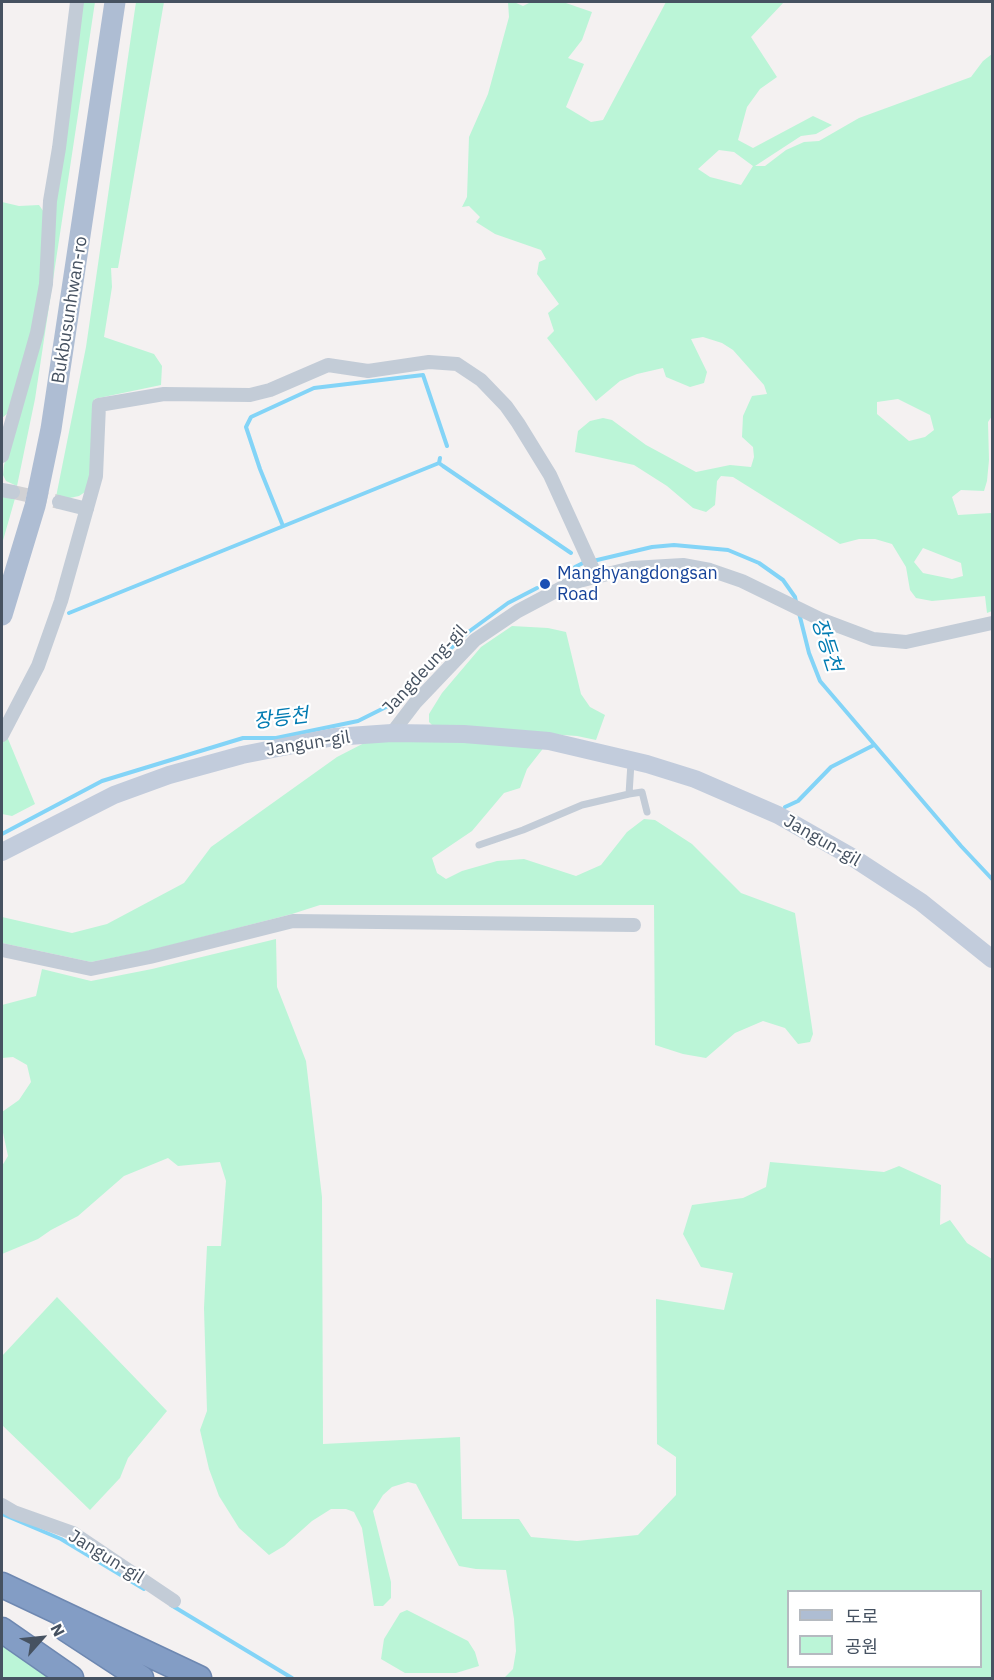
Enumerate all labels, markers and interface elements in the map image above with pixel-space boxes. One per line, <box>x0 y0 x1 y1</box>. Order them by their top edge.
street label: Bukbusunhwan-ro <box>48 235 92 385</box>
place label: Manghyangdongsan Road <box>557 563 718 606</box>
marker: Manghyangdongsan Road <box>538 577 552 591</box>
water label: 장등천 <box>806 615 846 675</box>
street label: Jangdeung-gil <box>378 621 472 719</box>
water label: 장등천 <box>252 704 310 734</box>
street label: Jangun-gil <box>264 727 352 761</box>
street label: Jangun-gil <box>780 810 864 872</box>
street label: Jangun-gil <box>64 1525 148 1589</box>
legend <box>787 1590 982 1668</box>
text: 도로 <box>845 1605 878 1628</box>
north arrow <box>12 1608 72 1668</box>
text: N <box>46 1620 70 1640</box>
text: 공원 <box>845 1635 878 1658</box>

